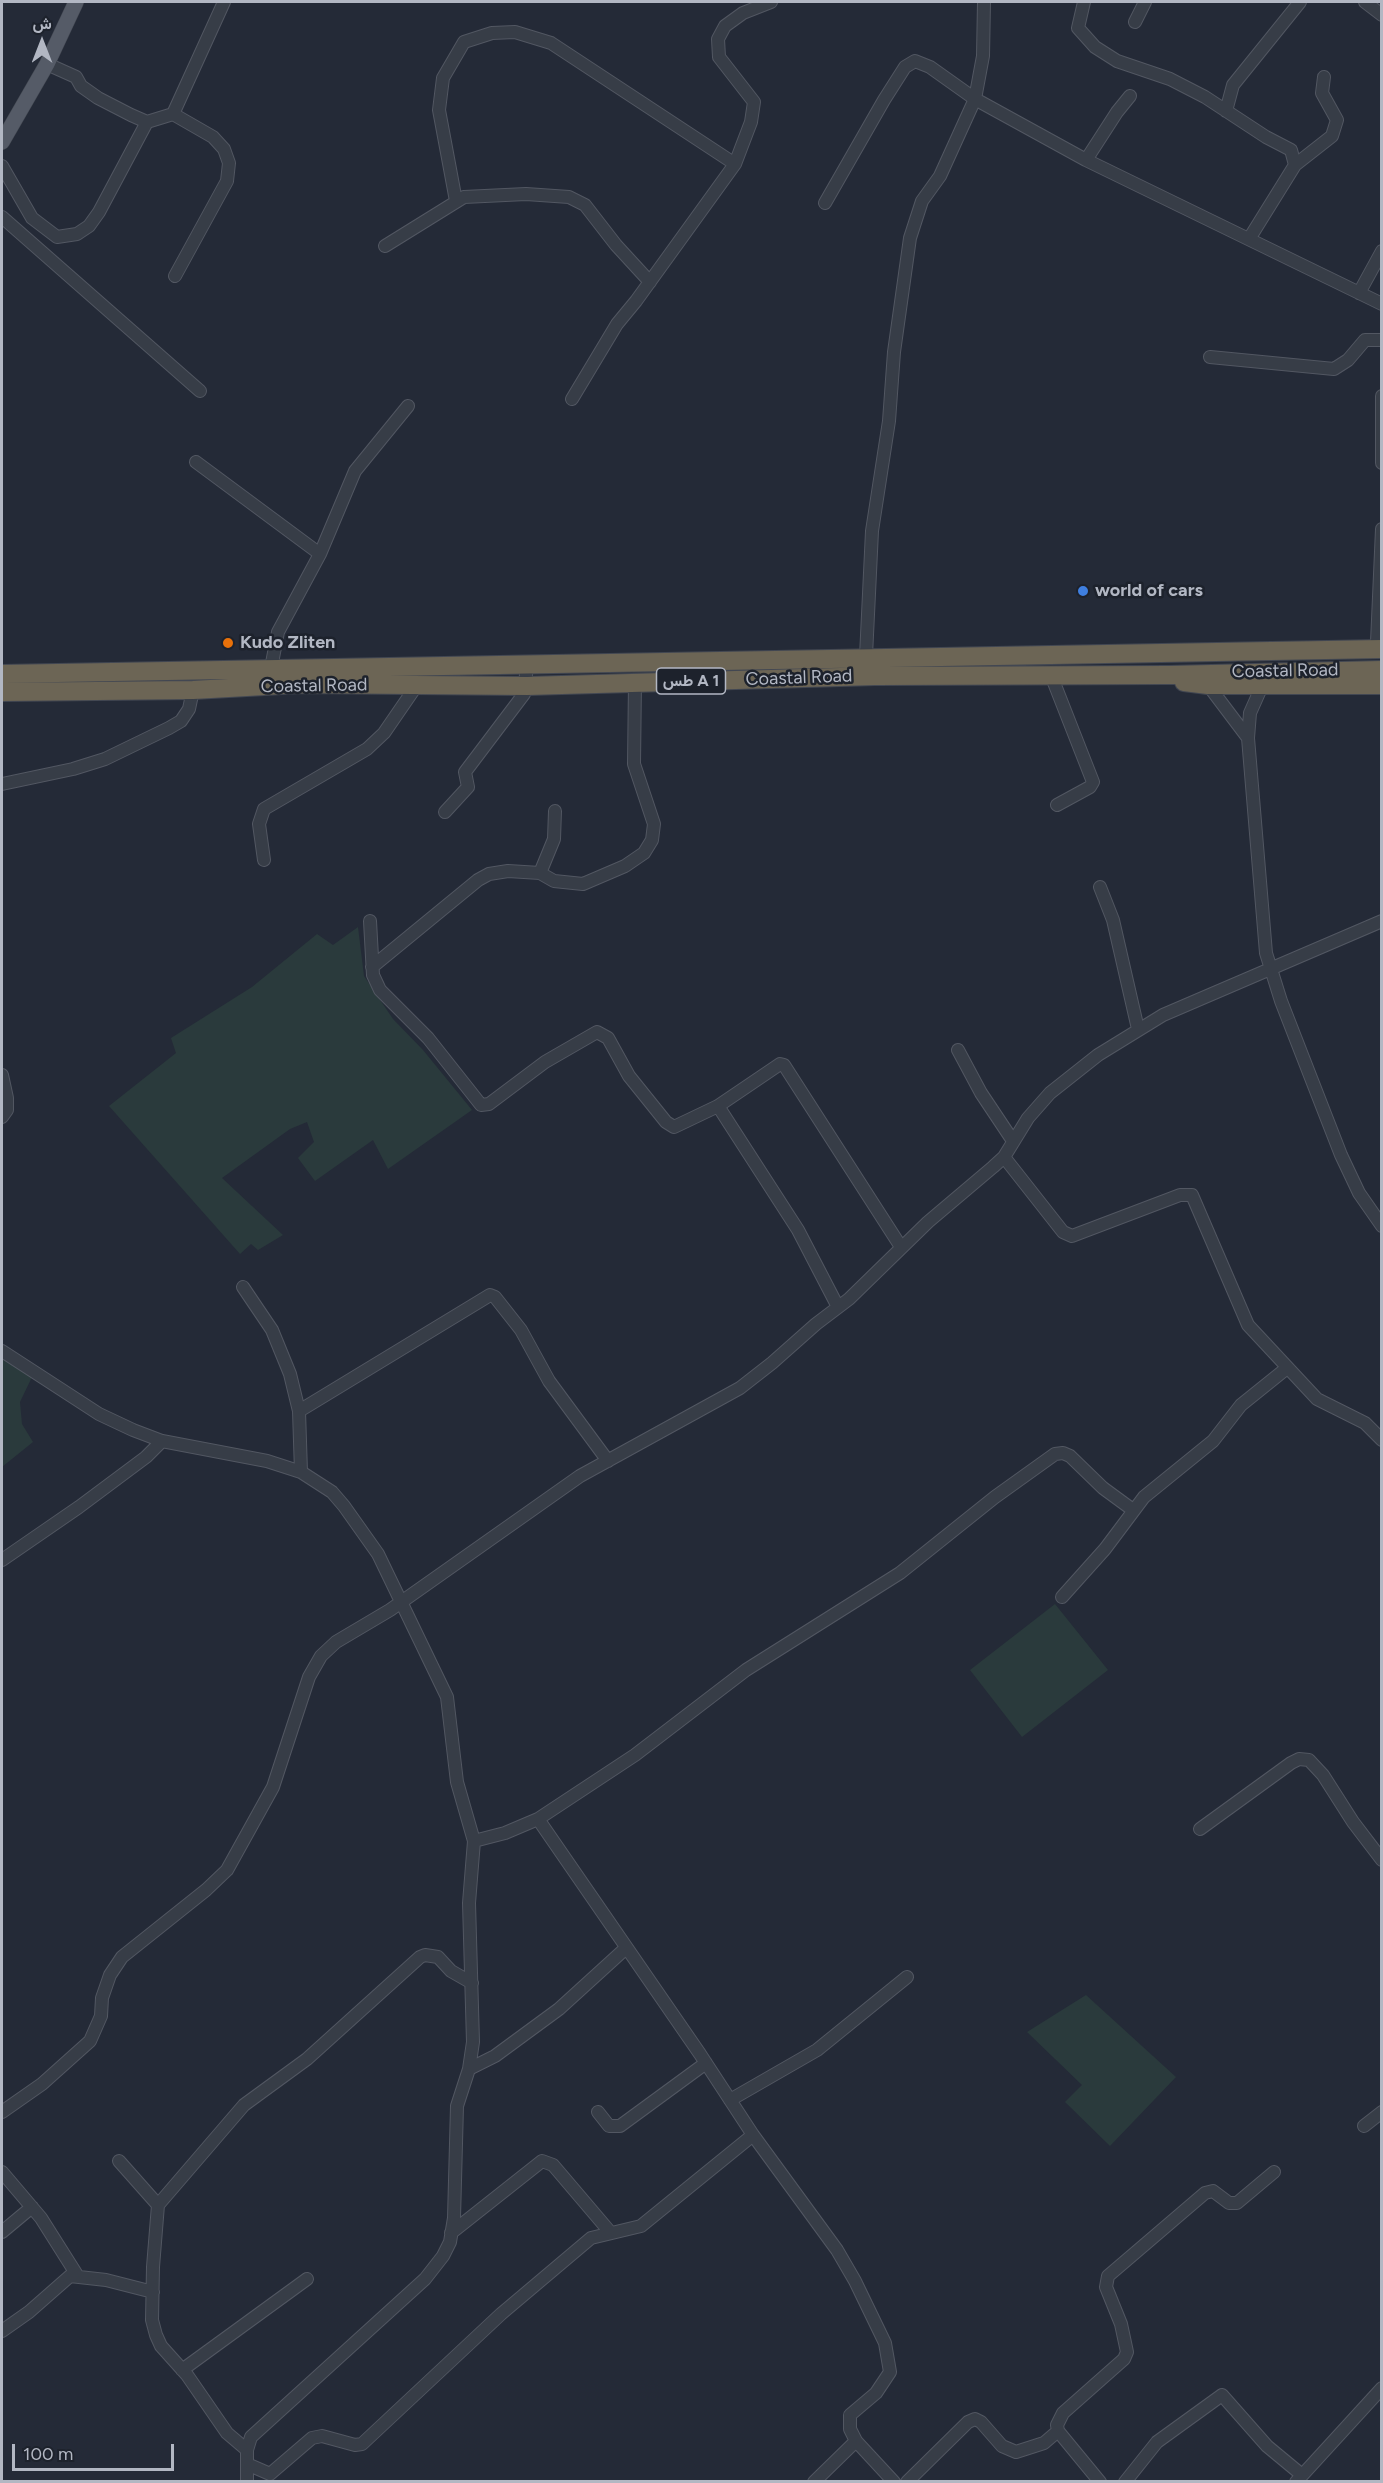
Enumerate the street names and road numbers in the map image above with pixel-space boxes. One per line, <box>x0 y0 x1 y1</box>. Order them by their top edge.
street label: Coastal Road <box>1231 659 1339 683</box>
street label: Coastal Road <box>745 665 853 691</box>
road number: طس A 1 <box>656 668 726 694</box>
street label: Coastal Road <box>260 674 368 698</box>

